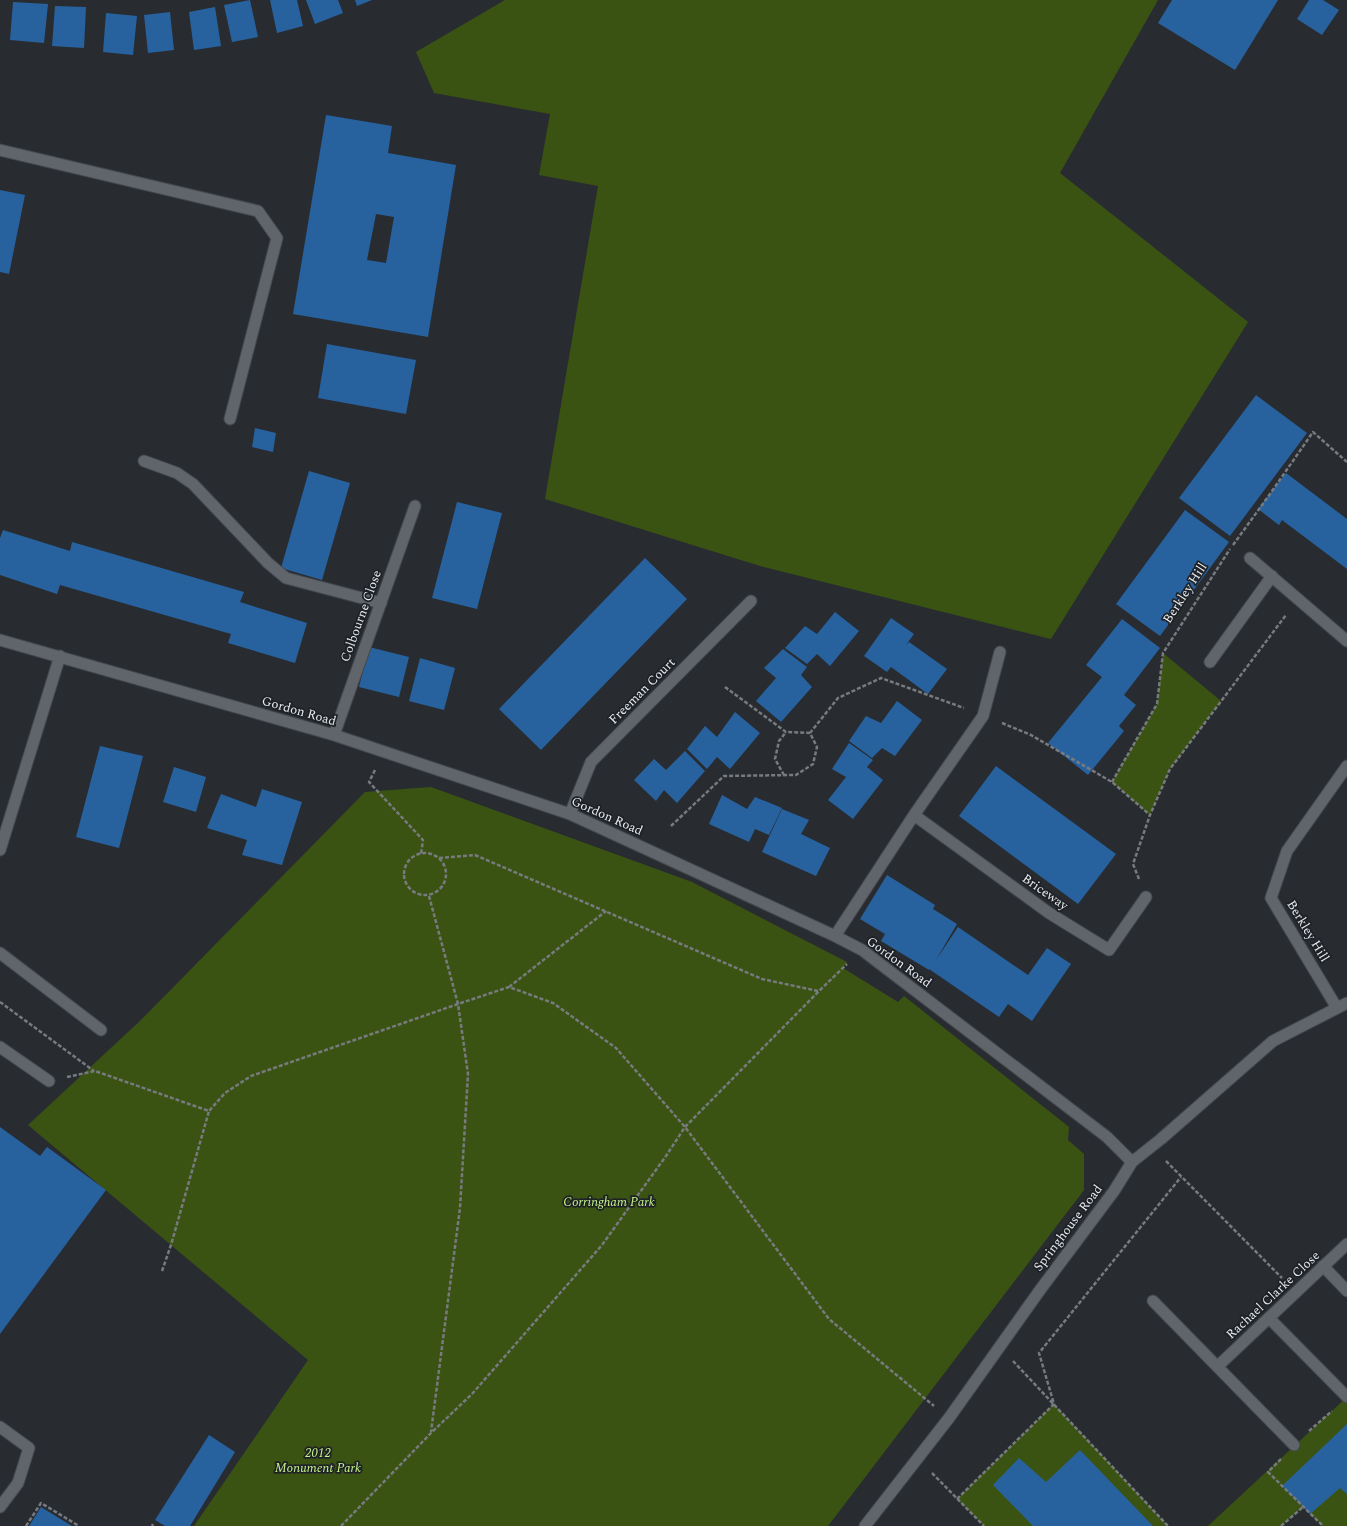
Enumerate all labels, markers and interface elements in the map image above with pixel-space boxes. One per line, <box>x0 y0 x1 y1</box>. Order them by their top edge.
street label: Berkley Hill <box>1158 558 1212 627</box>
street label: Colbourne Close <box>335 567 387 665</box>
street label: Freeman Court <box>604 653 680 729</box>
street label: Gordon Road <box>259 691 339 731</box>
street label: Gordon Road <box>568 791 646 841</box>
street label: Briceway <box>1018 869 1073 916</box>
street label: Berkley Hill <box>1282 896 1334 966</box>
street label: Gordon Road <box>862 931 936 993</box>
street label: Springhouse Road <box>1029 1180 1107 1276</box>
park label: Corringham Park <box>563 1192 655 1212</box>
street label: Rachael Clarke Close <box>1222 1246 1324 1344</box>
park label: 2012 Monument Park <box>275 1443 361 1478</box>

